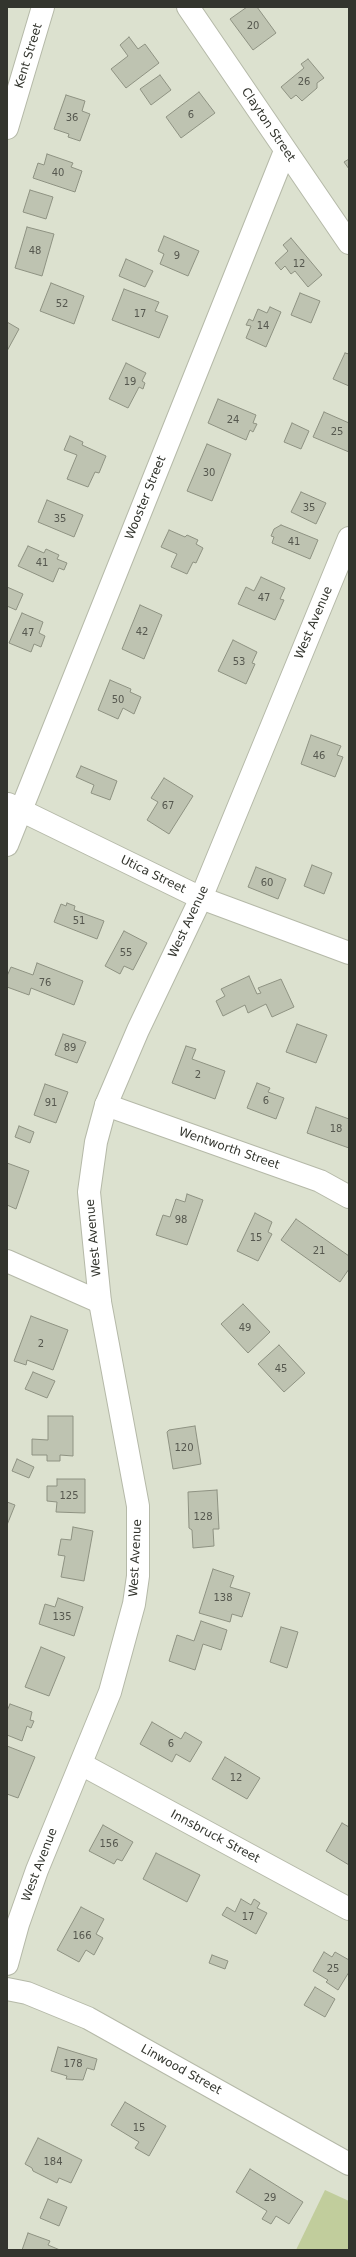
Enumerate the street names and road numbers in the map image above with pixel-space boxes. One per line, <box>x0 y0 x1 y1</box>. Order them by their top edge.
street label: Kent Street <box>12 22 46 90</box>
street label: Clayton Street <box>238 85 298 165</box>
street label: Wooster Street <box>123 454 169 542</box>
street label: West Avenue <box>292 584 336 662</box>
street label: Utica Street <box>118 853 188 897</box>
street label: West Avenue <box>166 884 212 960</box>
street label: Wentworth Street <box>177 1125 281 1173</box>
street label: West Avenue <box>83 1199 105 1277</box>
street label: West Avenue <box>127 1519 145 1597</box>
street label: Innsbruck Street <box>168 1807 262 1867</box>
street label: West Avenue <box>19 1826 61 1904</box>
street label: Linwood Street <box>138 2042 224 2098</box>

